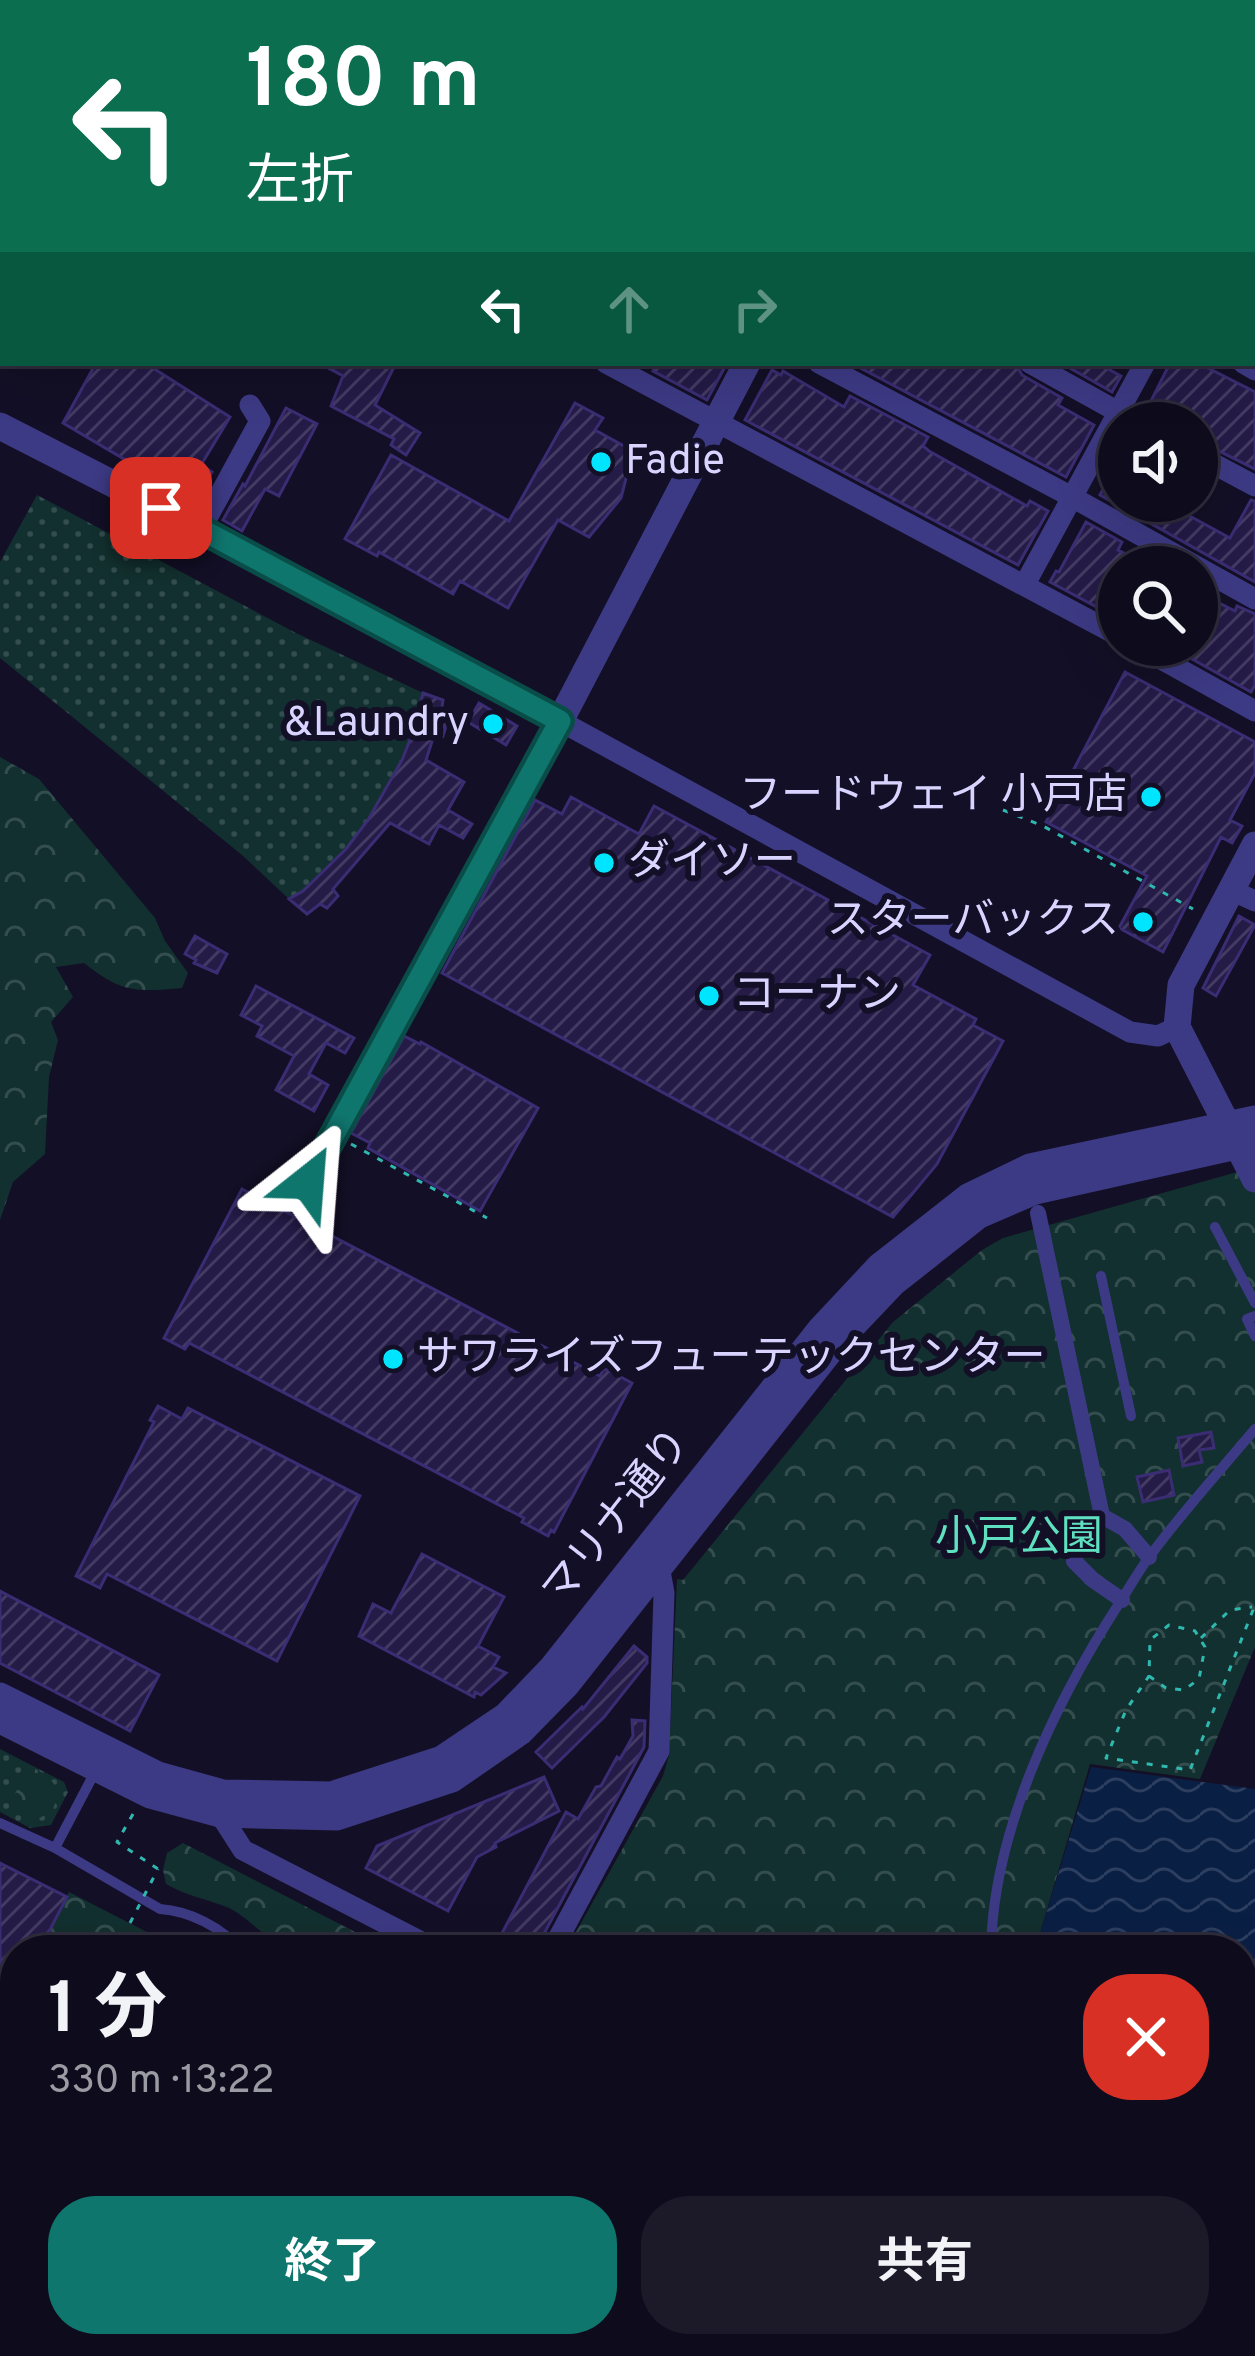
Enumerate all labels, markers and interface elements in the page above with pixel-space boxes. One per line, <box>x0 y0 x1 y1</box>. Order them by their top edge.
text: 180 m <box>246 31 481 137</box>
icon: left <box>48 48 204 204</box>
text: 左折 <box>246 150 354 219</box>
icon: left <box>470 276 536 342</box>
icon: ahead <box>596 276 662 342</box>
icon: right <box>722 276 788 342</box>
map controls <box>1098 402 1218 666</box>
button: sound <box>1098 402 1218 522</box>
place label: Fadie <box>625 436 725 489</box>
marker: Fadie <box>588 449 614 475</box>
pin <box>110 457 212 559</box>
icon: arrive <box>128 475 194 541</box>
button: search <box>1098 546 1218 666</box>
place label: &Laundry <box>284 698 469 751</box>
marker: &Laundry <box>480 711 506 737</box>
place label: フードウェイ 小戸店 <box>739 771 1127 824</box>
marker: フードウェイ 小戸店 <box>1138 784 1164 810</box>
place label: ダイソー <box>628 837 796 890</box>
marker: ダイソー <box>591 850 617 876</box>
place label: スターバックス <box>827 896 1119 949</box>
marker: スターバックス <box>1130 909 1156 935</box>
place label: コーナン <box>733 970 901 1023</box>
marker: コーナン <box>696 983 722 1009</box>
position arrow <box>245 1119 371 1245</box>
place label: サワライズフューテックセンター <box>417 1333 1046 1386</box>
marker: サワライズフューテックセンター <box>380 1346 406 1372</box>
street label: マリナ通り <box>532 1419 704 1617</box>
park label: 小戸公園 <box>935 1513 1103 1566</box>
text: 1 分 <box>48 1967 167 2059</box>
button: close <box>1083 1974 1209 2100</box>
text: 330 m · 13:22 <box>48 2058 275 2107</box>
button: 終了 <box>48 2196 617 2334</box>
button: 共有 <box>641 2196 1209 2334</box>

